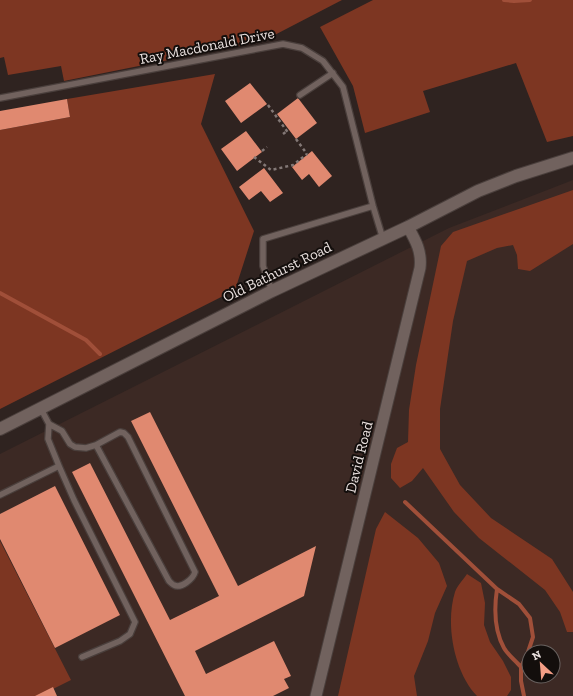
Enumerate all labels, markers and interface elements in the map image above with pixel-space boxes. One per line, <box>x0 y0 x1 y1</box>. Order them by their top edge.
street label: Ray Macdonald Drive <box>138 24 276 68</box>
street label: Old Bathurst Road <box>219 237 335 306</box>
street label: David Road <box>341 419 377 495</box>
north arrow <box>521 644 561 684</box>
text: N <box>530 648 544 663</box>

